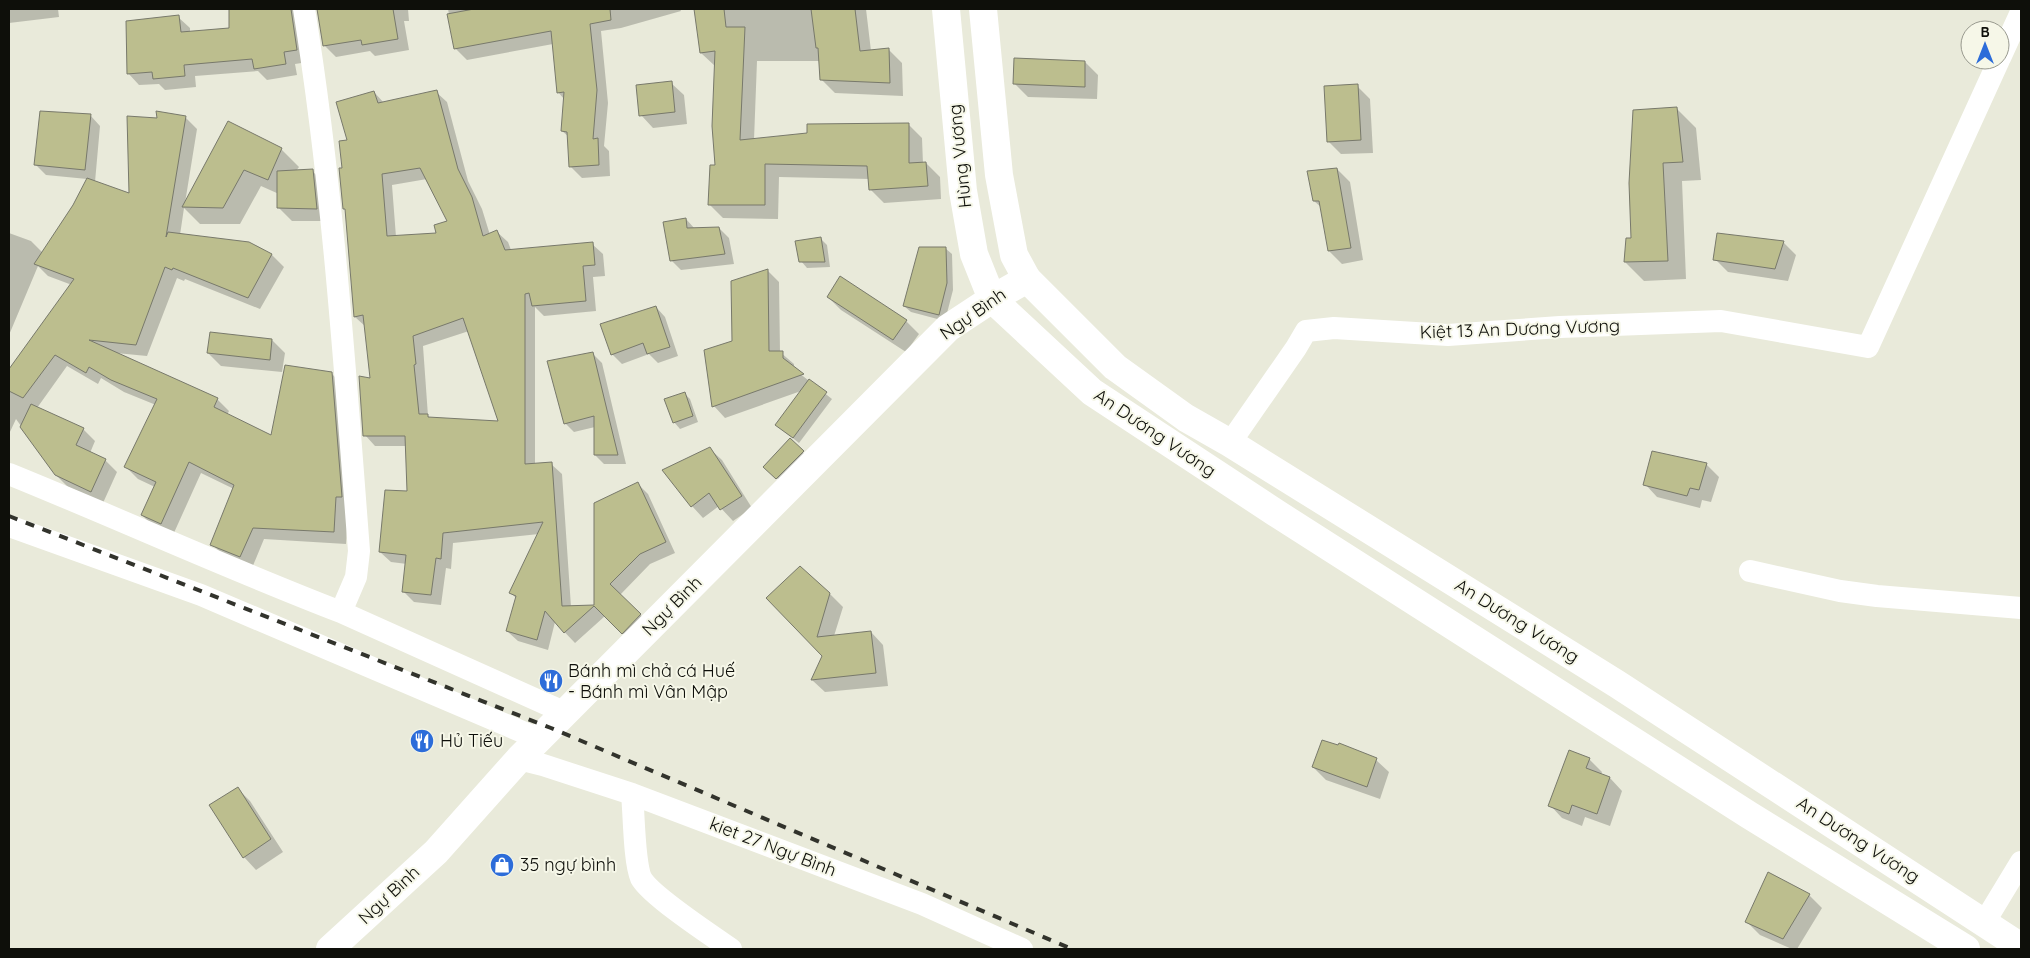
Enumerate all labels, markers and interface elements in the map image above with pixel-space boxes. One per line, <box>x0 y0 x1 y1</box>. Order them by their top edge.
north arrow <box>1960 20 2010 70</box>
text: B <box>1980 23 1990 41</box>
street label: Hùng Vương <box>943 103 976 209</box>
street label: Ngự Bình <box>935 283 1010 345</box>
street label: Kiệt 13 An Dương Vương <box>1419 314 1620 343</box>
street label: An Dương Vương <box>1090 383 1221 482</box>
street label: Ngự Bình <box>637 571 706 640</box>
street label: An Dương Vương <box>1451 573 1584 668</box>
place label: Bánh mì chả cá Huế - Bánh mì Vân Mập <box>568 659 735 703</box>
restaurant icon: Bánh mì chả cá Huế - Bánh mì Vân Mập <box>538 668 564 694</box>
restaurant icon: Hủ Tiếu <box>409 728 435 754</box>
place label: Hủ Tiếu <box>440 729 503 752</box>
street label: An Dương Vương <box>1792 791 1924 888</box>
street label: kiet 27 Ngự Bình <box>707 812 840 881</box>
shop icon: 35 ngự bình <box>489 852 515 878</box>
place label: 35 ngự bình <box>520 853 616 876</box>
street label: Ngự Bình <box>353 860 424 929</box>

